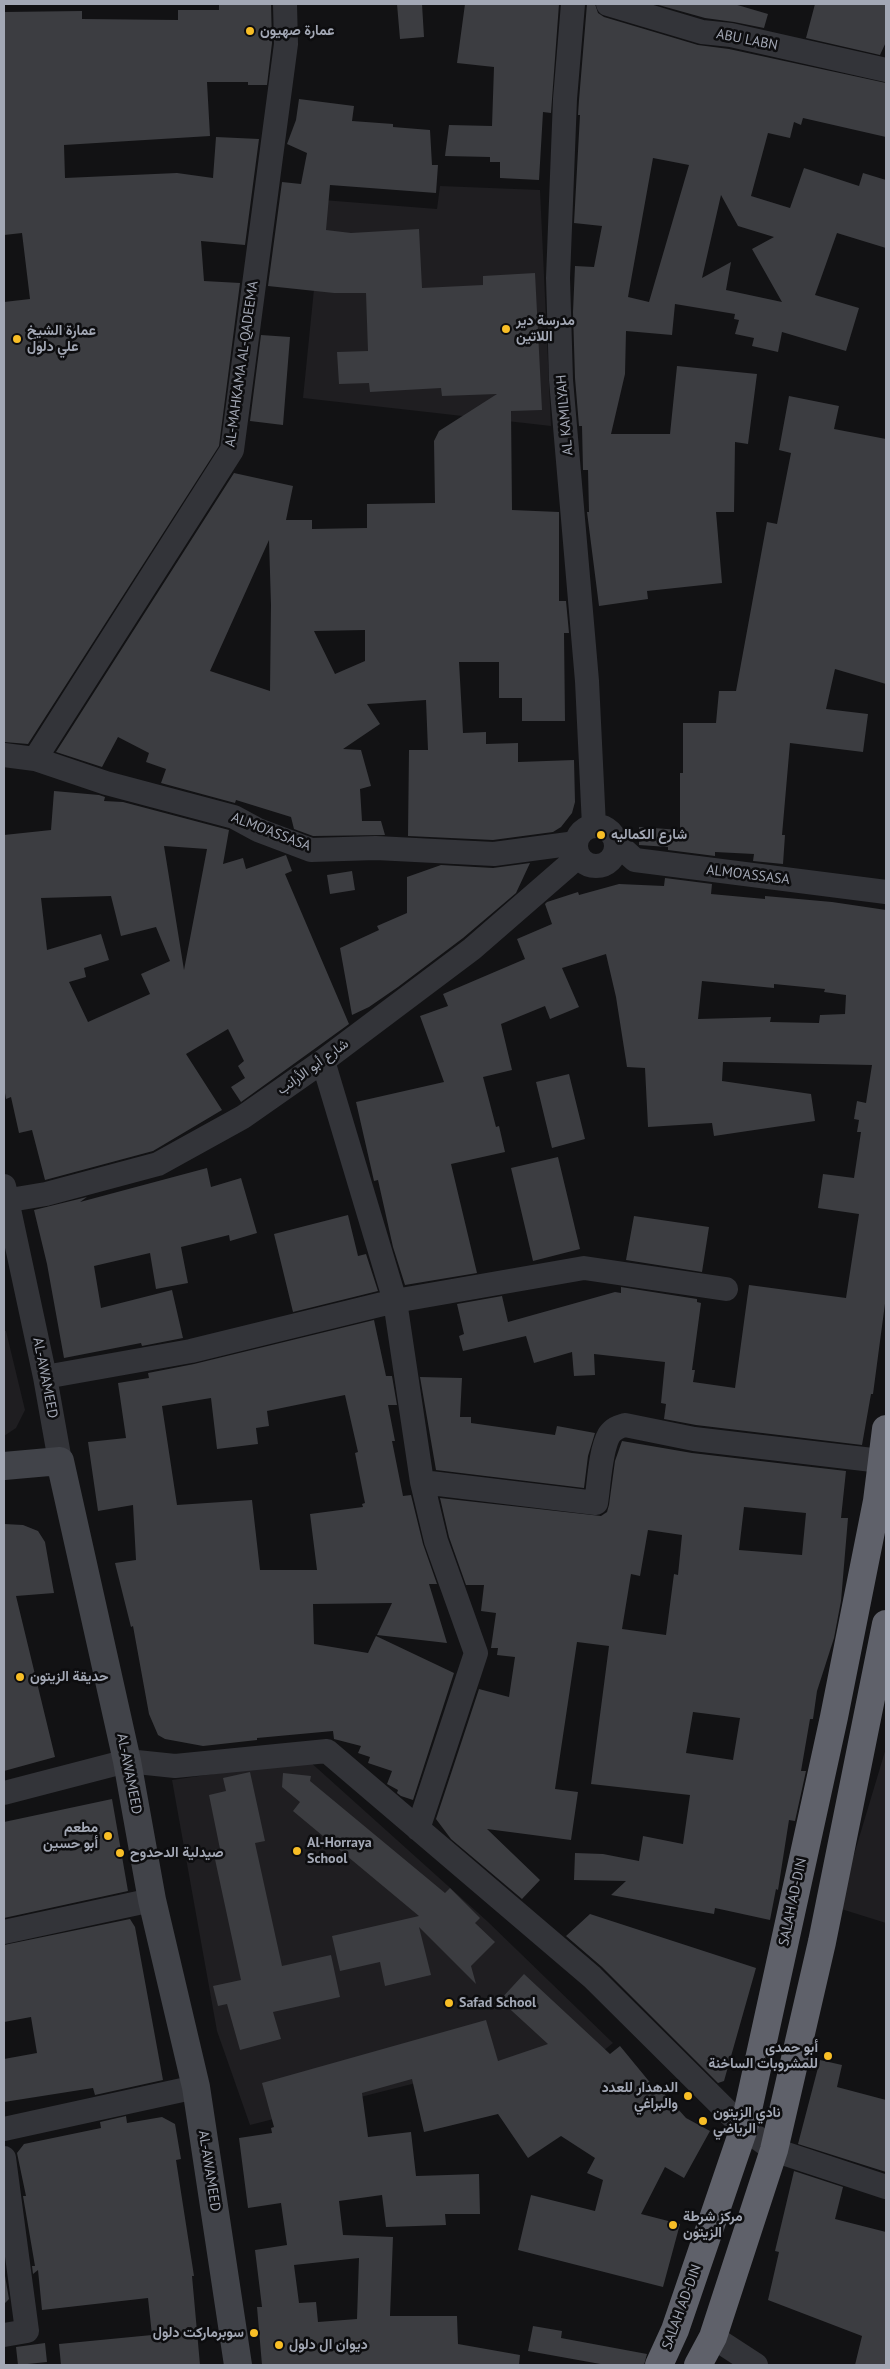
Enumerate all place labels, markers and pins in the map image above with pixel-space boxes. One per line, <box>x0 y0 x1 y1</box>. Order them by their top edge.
place label: عمارة صهيون <box>260 23 334 39</box>
marker: عمارة صهيون <box>244 25 256 37</box>
place label: مدرسة دير اللاتين <box>516 313 575 346</box>
place label: عمارة الشيخ علي دلول <box>27 323 96 356</box>
marker: مدرسة دير اللاتين <box>500 323 512 335</box>
marker: عمارة الشيخ علي دلول <box>11 333 23 345</box>
place label: شارع الكماليه <box>611 827 687 843</box>
marker: شارع الكماليه <box>595 829 607 841</box>
place label: حديقة الزيتون <box>30 1669 109 1685</box>
marker: حديقة الزيتون <box>14 1671 26 1683</box>
place label: مطعم أبو حسين <box>43 1820 98 1852</box>
marker: مطعم أبو حسين <box>102 1830 114 1842</box>
place label: Al-Horraya School <box>307 1835 372 1868</box>
place label: صيدلية الدحدوح <box>130 1845 223 1861</box>
marker: Al-Horraya School <box>291 1845 303 1857</box>
marker: صيدلية الدحدوح <box>114 1847 126 1859</box>
place label: Safad School <box>459 1995 536 2011</box>
marker: Safad School <box>443 1997 455 2009</box>
place label: أبو حمدي للمشروبات الساخنة <box>708 2040 818 2072</box>
marker: أبو حمدي للمشروبات الساخنة <box>822 2050 834 2062</box>
place label: الدهدار للعدد والبراغي <box>602 2080 678 2112</box>
marker: الدهدار للعدد والبراغي <box>682 2090 694 2102</box>
place label: نادي الزيتون الرياضي <box>713 2105 781 2138</box>
marker: نادي الزيتون الرياضي <box>697 2115 709 2127</box>
place label: مركز شرطة الزيتون <box>683 2209 743 2242</box>
marker: مركز شرطة الزيتون <box>667 2219 679 2231</box>
place label: سوبرماركت دلول <box>153 2325 244 2341</box>
marker: سوبرماركت دلول <box>248 2327 260 2339</box>
place label: ديوان ال دلول <box>289 2337 368 2353</box>
marker: ديوان ال دلول <box>273 2339 285 2351</box>

